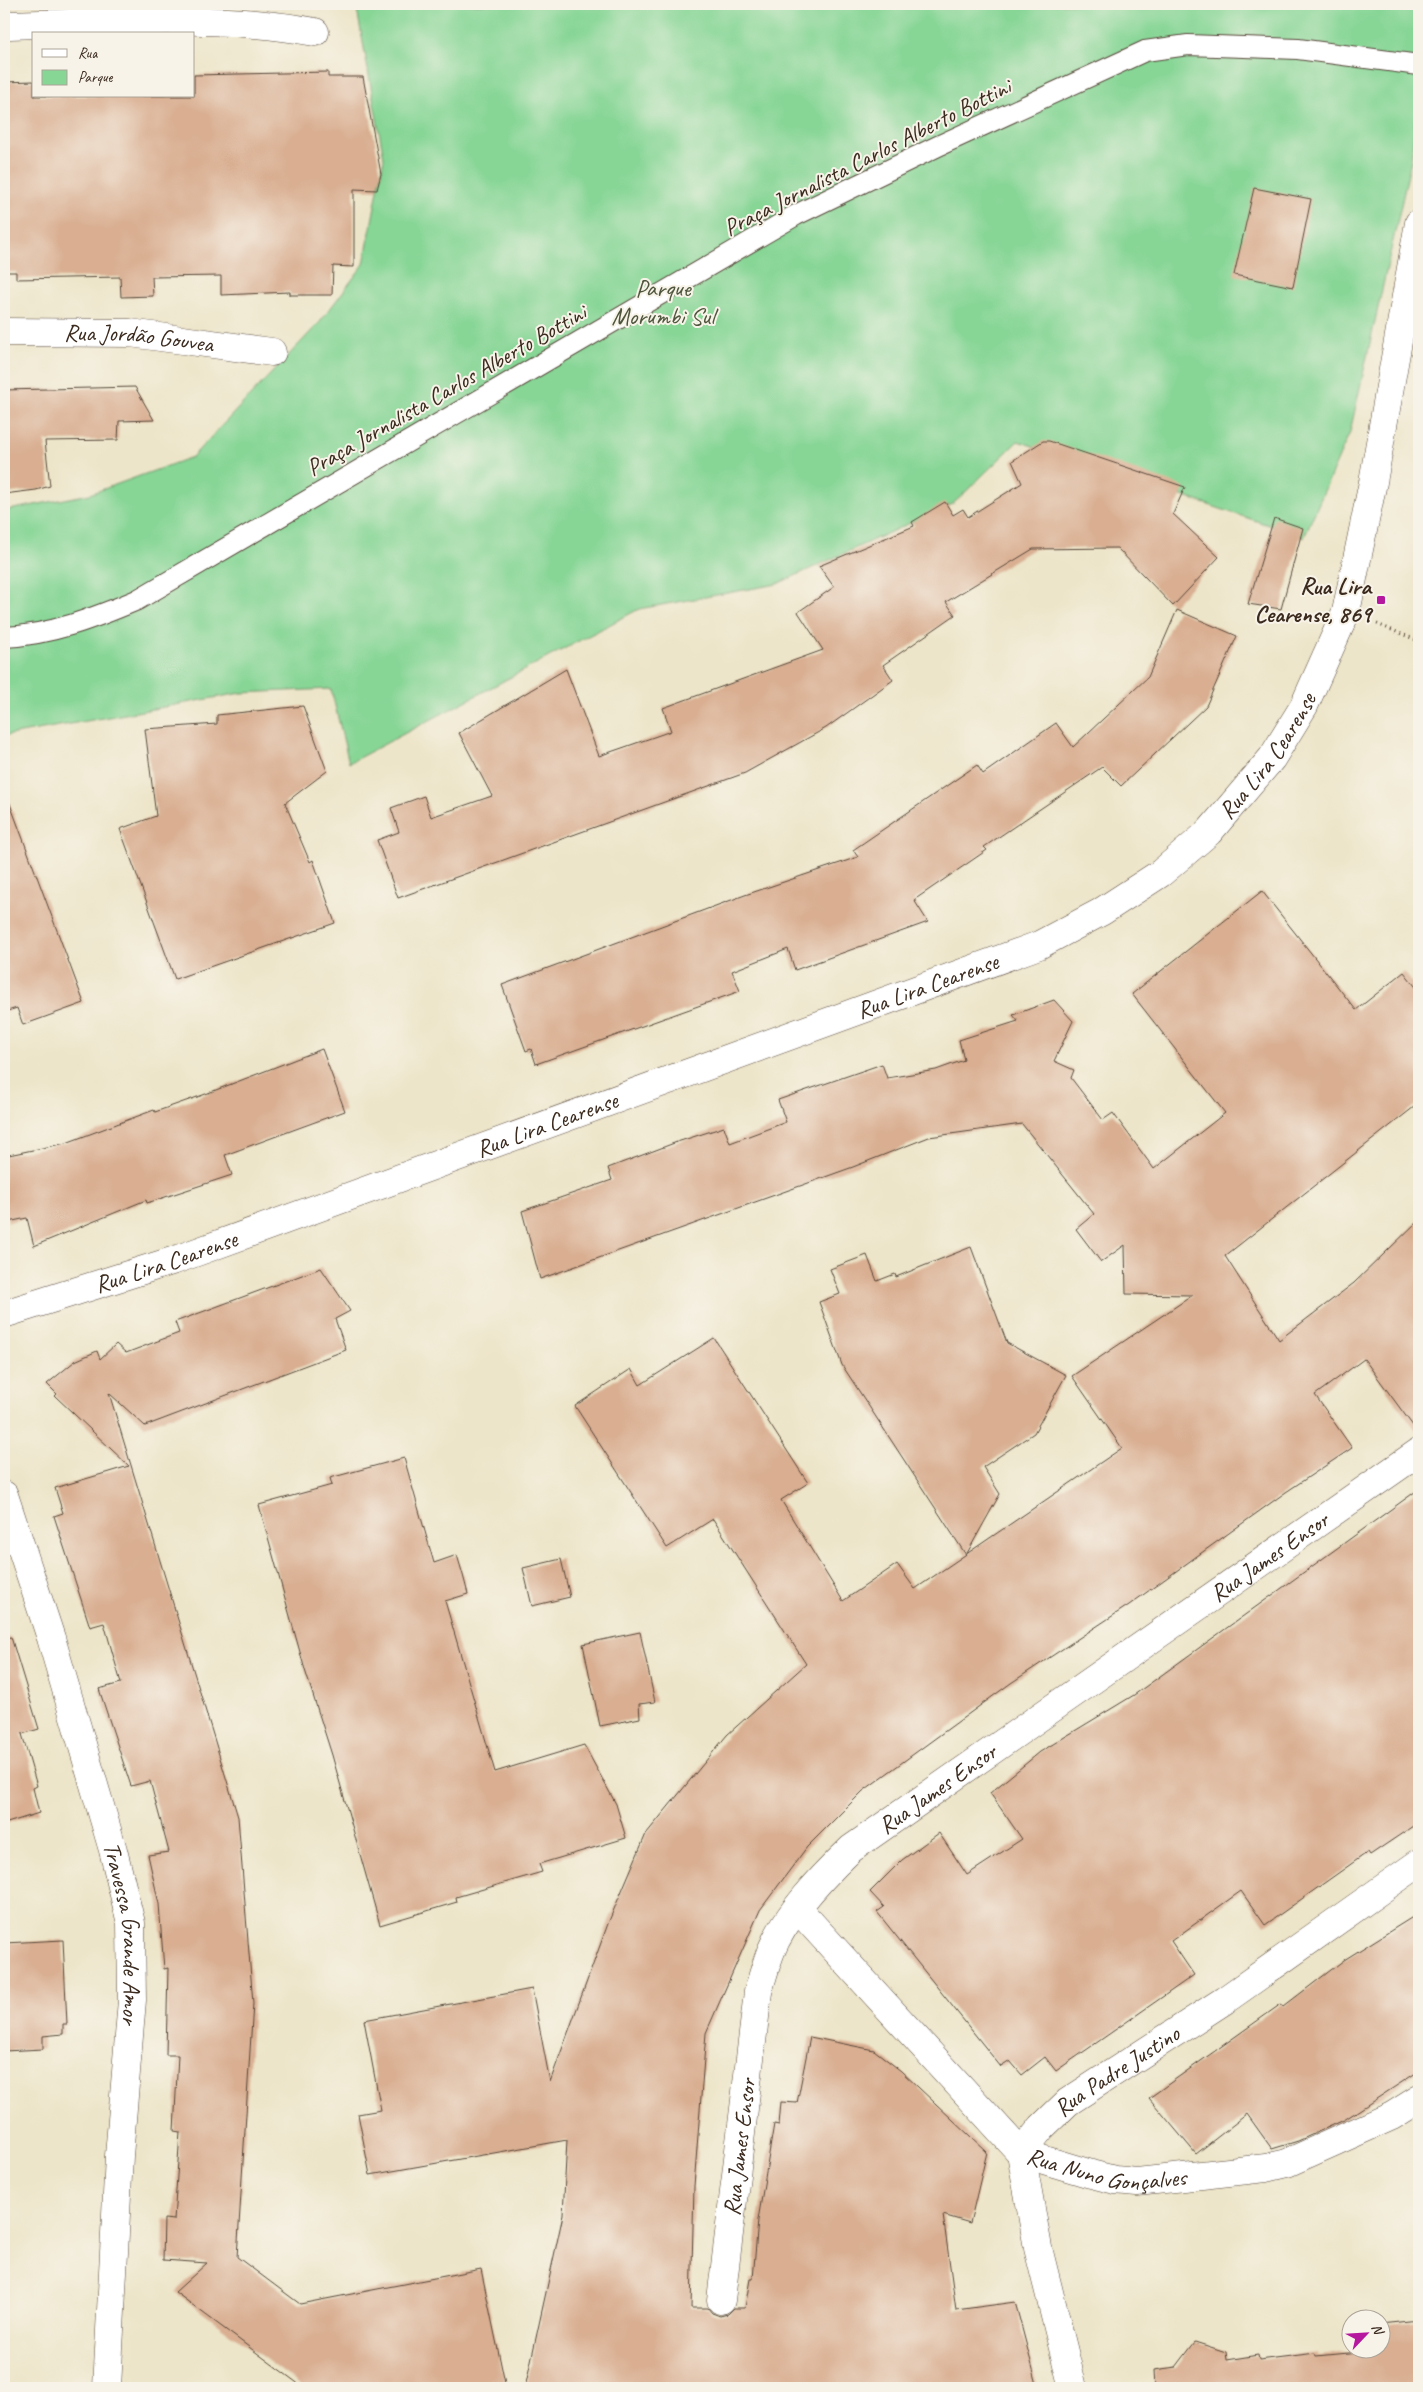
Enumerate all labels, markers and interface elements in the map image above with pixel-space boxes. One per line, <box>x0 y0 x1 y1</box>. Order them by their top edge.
legend <box>32 32 195 98</box>
text: Rua <box>78 44 98 63</box>
text: Parque <box>78 68 114 87</box>
street label: Praça Jornalista Carlos Alberto Bottini <box>718 70 1019 243</box>
park label: Parque Morumbi Sul <box>611 273 718 331</box>
street label: Praça Jornalista Carlos Alberto Bottini <box>301 296 594 483</box>
street label: Rua Jordão Gouvea <box>64 317 216 359</box>
place label: Rua Lira Cearense, 869 <box>1254 571 1373 629</box>
marker: Rua Lira Cearense, 869 <box>1375 594 1387 606</box>
street label: Rua Lira Cearense <box>1212 687 1324 825</box>
street label: Rua Lira Cearense <box>852 945 1004 1025</box>
street label: Rua Lira Cearense <box>472 1084 624 1164</box>
street label: Rua Lira Cearense <box>91 1223 243 1299</box>
street label: Rua James Ensor <box>1204 1504 1336 1608</box>
street label: Rua James Ensor <box>872 1736 1004 1840</box>
street label: Travessa Grande Amor <box>96 1838 148 2028</box>
street label: Rua Padre Justino <box>1047 2018 1186 2123</box>
street label: Rua James Ensor <box>716 2075 763 2217</box>
street label: Rua Nuno Gonçalves <box>1023 2141 1189 2197</box>
north arrow <box>1340 2310 1390 2360</box>
text: N <box>1368 2321 1388 2338</box>

